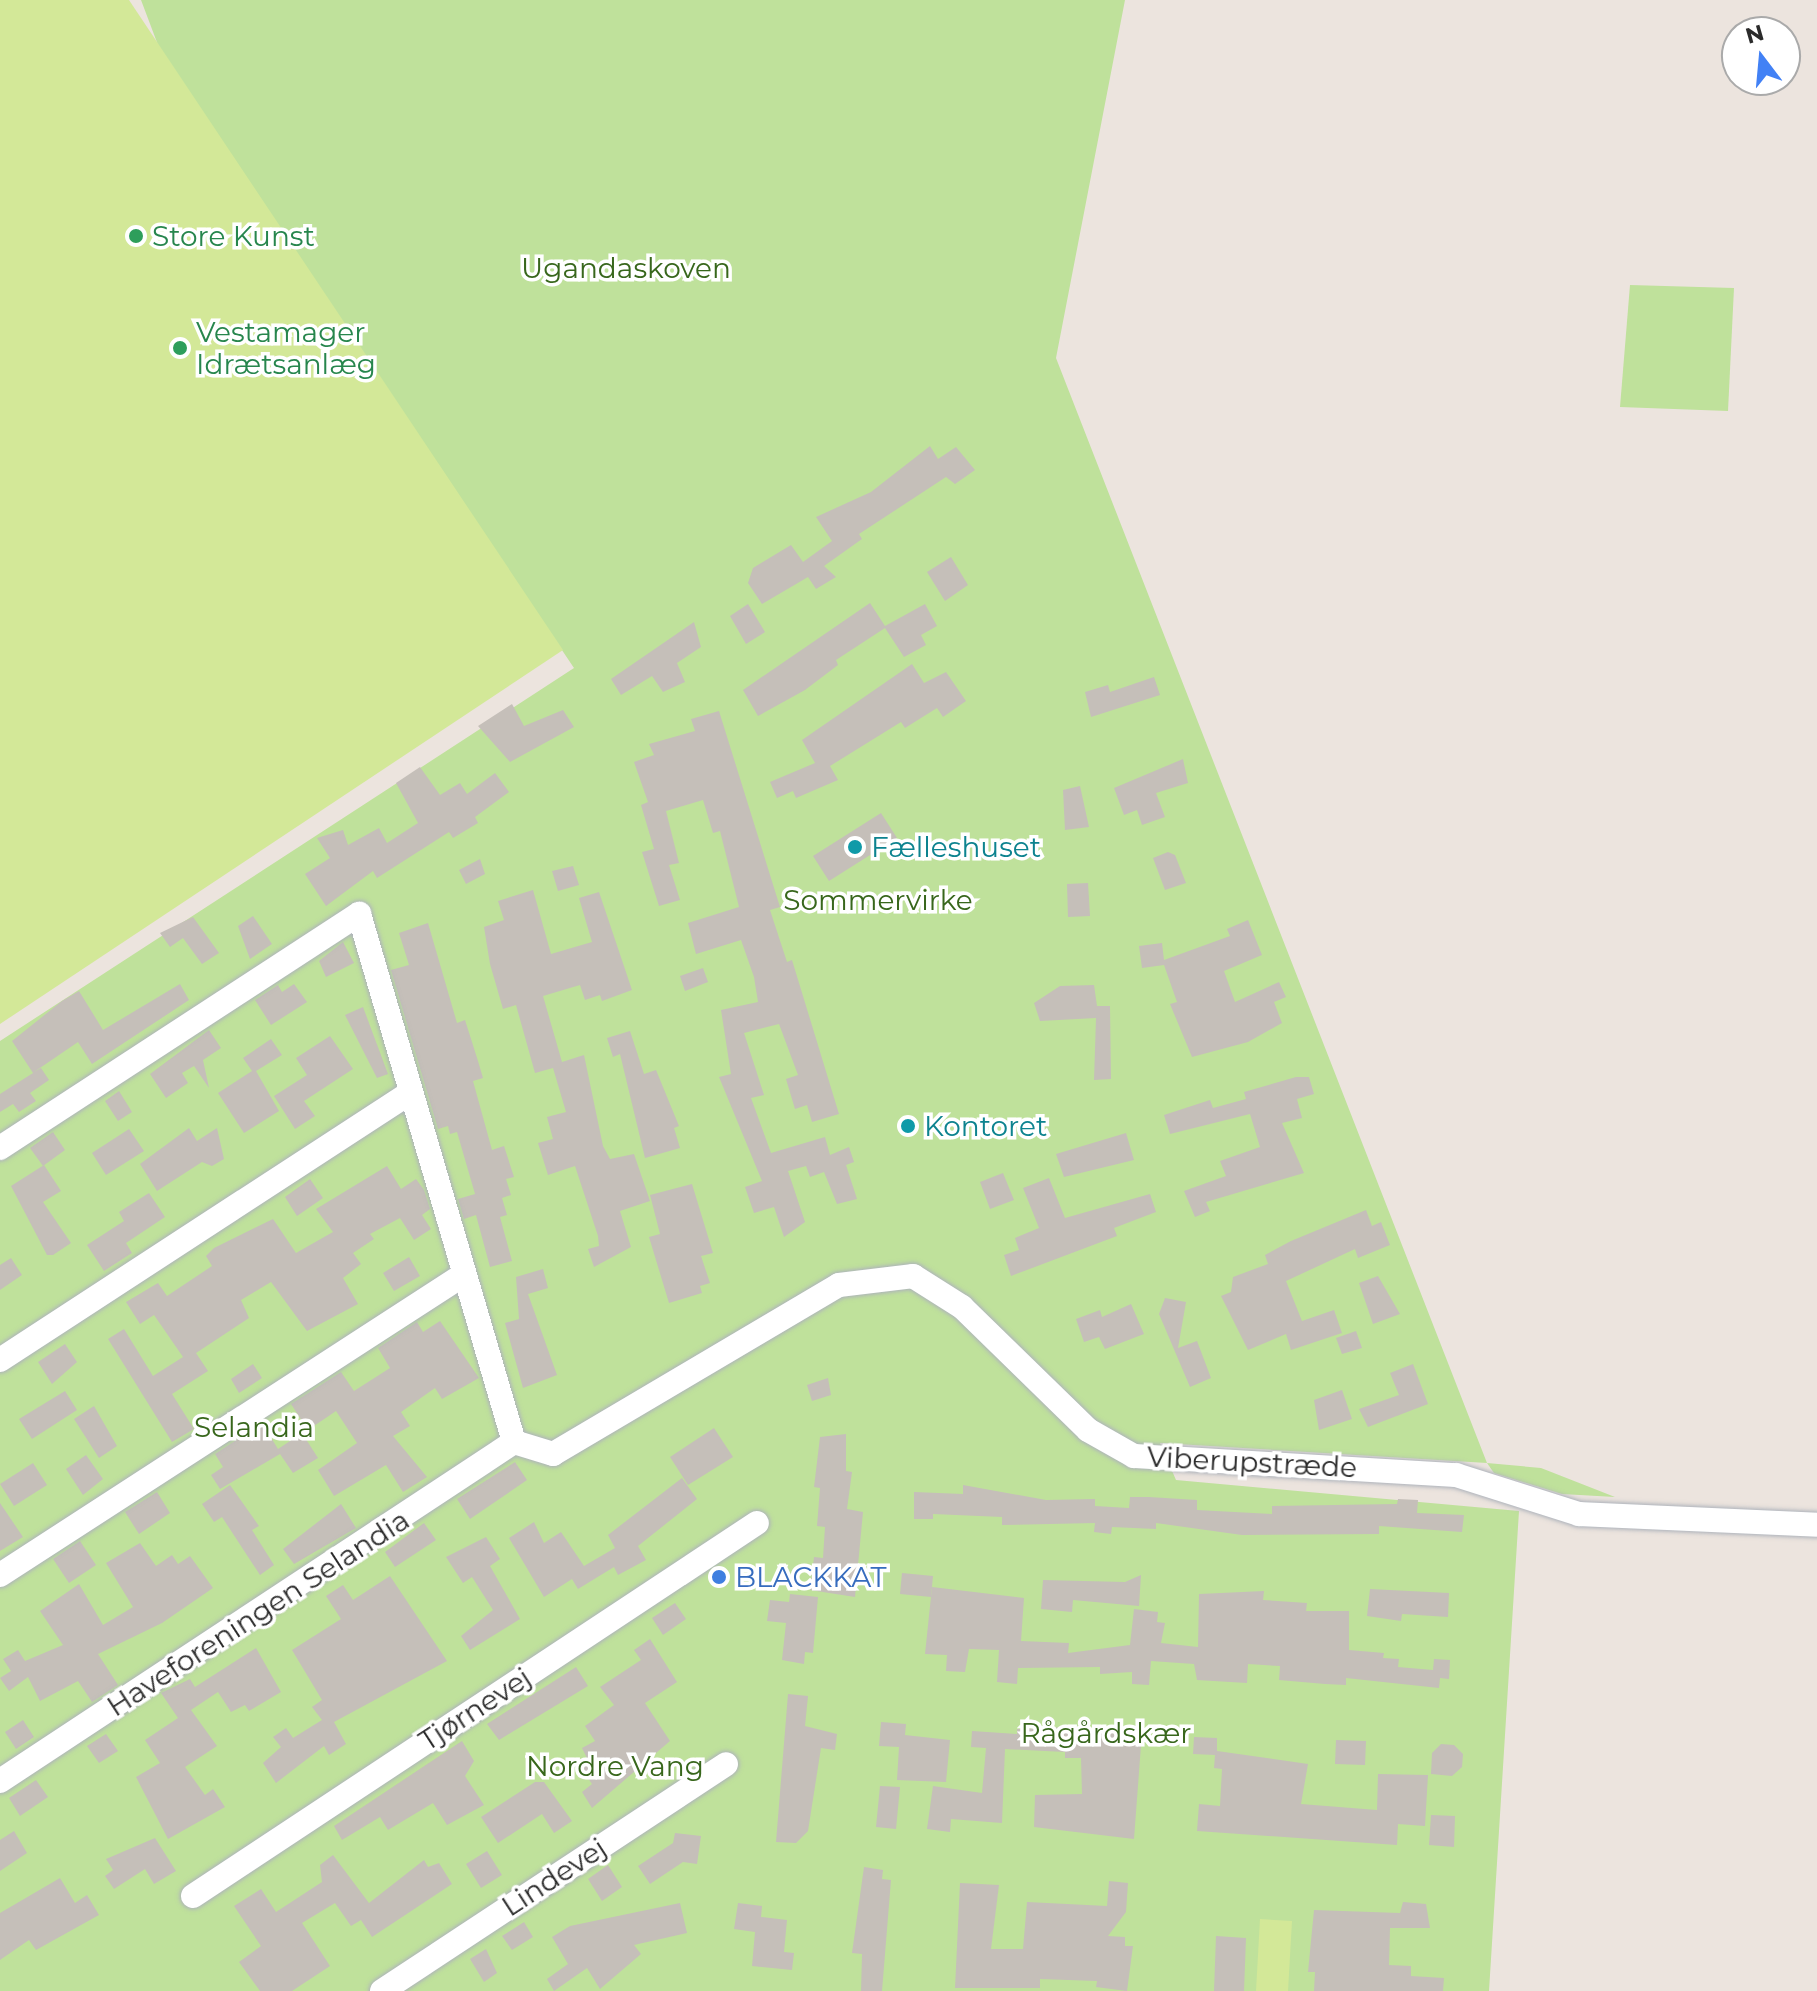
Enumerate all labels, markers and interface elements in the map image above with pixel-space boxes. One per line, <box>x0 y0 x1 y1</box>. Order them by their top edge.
north arrow <box>1721 16 1801 96</box>
text: N <box>1743 19 1767 50</box>
place label: Store Kunst <box>152 219 315 253</box>
marker: Store Kunst <box>127 227 145 245</box>
park label: Ugandaskoven <box>521 251 731 285</box>
place label: Vestamager Idrætsanlæg <box>196 315 376 381</box>
marker: Vestamager Idrætsanlæg <box>171 339 189 357</box>
place label: Fælleshuset <box>871 830 1041 864</box>
marker: Fælleshuset <box>846 838 864 856</box>
park label: Sommervirke <box>783 883 973 917</box>
place label: Kontoret <box>924 1109 1047 1143</box>
marker: Kontoret <box>899 1117 917 1135</box>
park label: Selandia <box>194 1410 314 1444</box>
street label: Viberupstræde <box>1146 1440 1358 1484</box>
street label: Haveforeningen Selandia <box>101 1503 415 1723</box>
place label: BLACKKAT <box>735 1560 886 1594</box>
marker: BLACKKAT <box>710 1568 728 1586</box>
street label: Tjørnevej <box>413 1660 537 1758</box>
park label: Rågårdskær <box>1020 1716 1192 1750</box>
park label: Nordre Vang <box>526 1749 704 1783</box>
street label: Lindevej <box>495 1831 613 1923</box>

